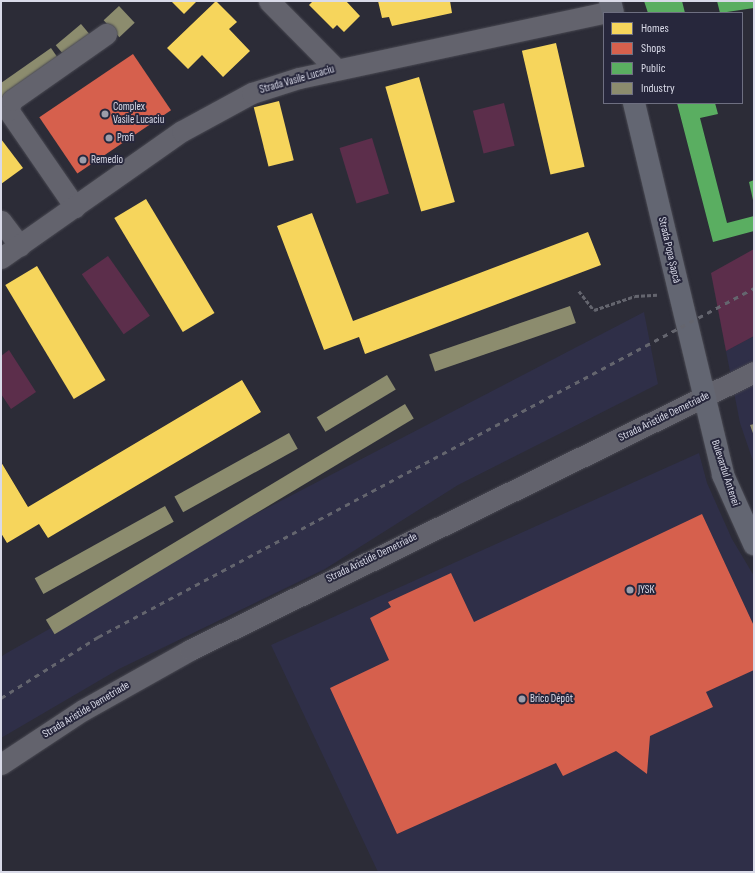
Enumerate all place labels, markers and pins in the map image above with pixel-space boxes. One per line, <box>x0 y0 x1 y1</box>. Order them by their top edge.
place label: Complex Vasile Lucaciu <box>113 101 164 127</box>
marker: Complex Vasile Lucaciu <box>100 109 110 119</box>
place label: Profi <box>117 131 134 145</box>
marker: Profi <box>104 133 114 143</box>
place label: Remedio <box>91 153 123 167</box>
marker: Remedio <box>78 155 88 165</box>
place label: JYSK <box>638 583 654 597</box>
marker: JYSK <box>625 585 635 595</box>
place label: Brico Dépôt <box>530 692 573 706</box>
marker: Brico Dépôt <box>517 694 527 704</box>

